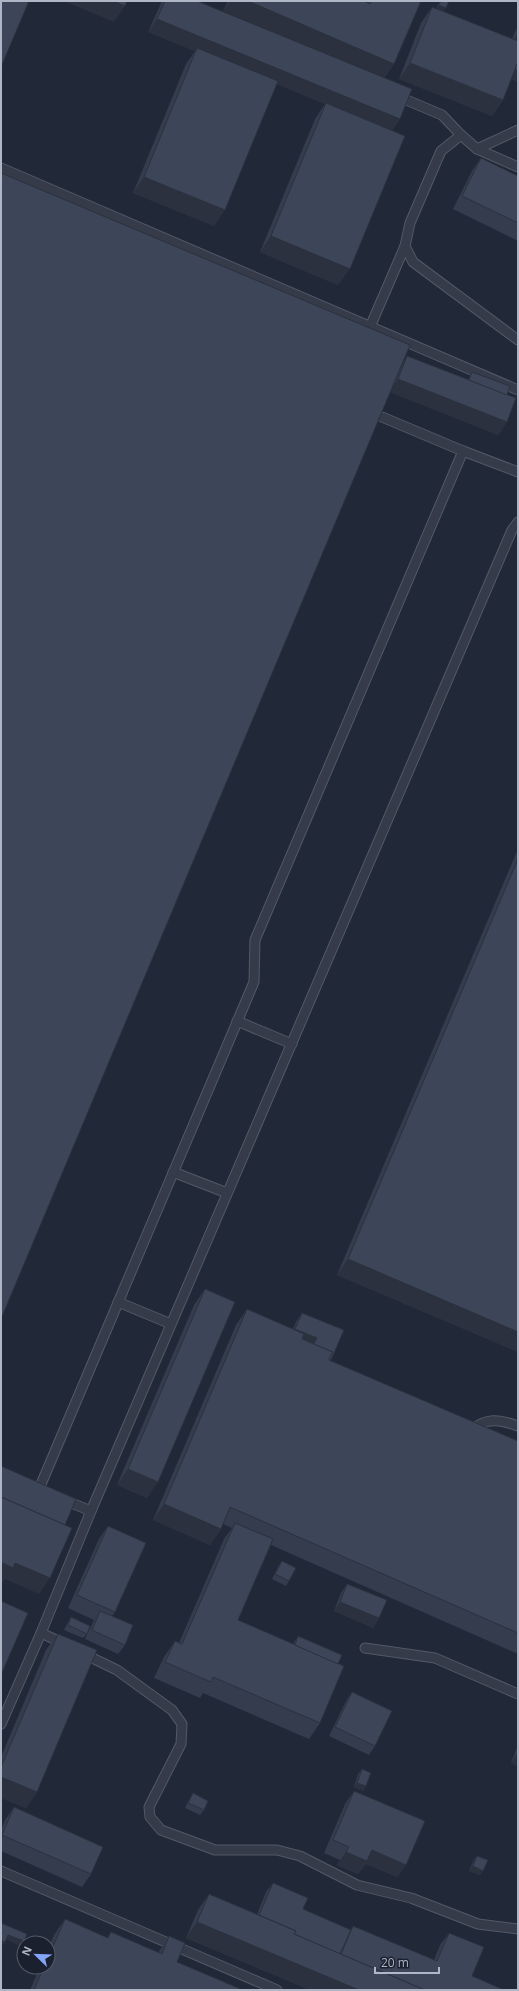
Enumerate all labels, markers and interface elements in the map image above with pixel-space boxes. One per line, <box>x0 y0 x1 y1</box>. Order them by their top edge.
north arrow <box>16 1935 56 1975</box>
text: N <box>18 1944 35 1958</box>
scale bar <box>375 1949 439 1975</box>
text: 20 m <box>381 1954 409 1971</box>

